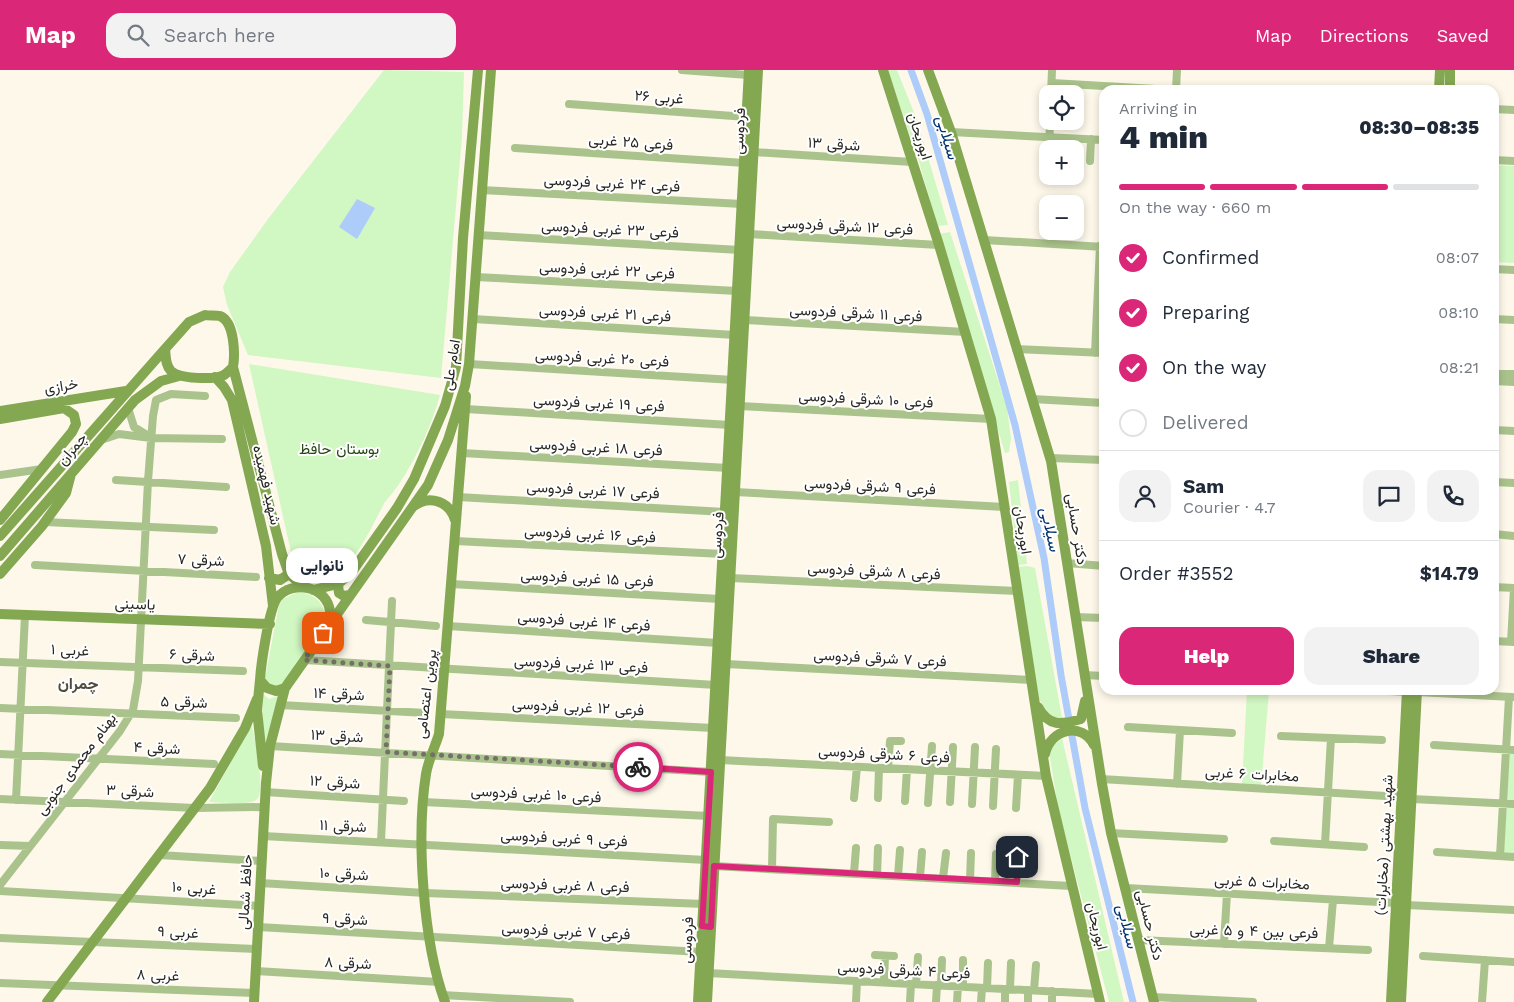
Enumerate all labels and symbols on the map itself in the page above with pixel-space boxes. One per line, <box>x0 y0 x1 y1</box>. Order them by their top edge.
street label: ۲۶ غربی <box>634 86 684 109</box>
street label: فردوسی <box>729 107 750 155</box>
street label: ابوریحان <box>904 110 936 162</box>
water label: سیلابی <box>931 113 963 162</box>
street label: فرعی ۲۵ غربی <box>588 130 674 155</box>
street label: ۱۳ شرقی <box>807 133 861 156</box>
street label: فرعی ۲۴ غربی فردوسی <box>543 170 681 197</box>
street label: فرعی ۱۲ شرقی فردوسی <box>776 213 914 240</box>
street label: فرعی ۲۳ غربی فردوسی <box>541 216 679 243</box>
street label: فرعی ۲۲ غربی فردوسی <box>539 257 675 284</box>
street label: فرعی ۲۱ غربی فردوسی <box>538 301 672 326</box>
street label: فرعی ۱۱ شرقی فردوسی <box>789 301 923 326</box>
street label: امام علی <box>438 338 465 392</box>
street label: فرعی ۲۰ غربی فردوسی <box>534 345 670 372</box>
street label: خرازی <box>43 374 79 399</box>
street label: فرعی ۱۰ شرقی فردوسی <box>798 386 934 413</box>
street label: فرعی ۱۹ غربی فردوسی <box>533 391 665 416</box>
street label: چمران <box>53 429 92 470</box>
street label: فرعی ۱۸ غربی فردوسی <box>529 435 663 460</box>
park label: بوستان حافظ <box>299 440 379 458</box>
street label: شهید فهمیده <box>249 443 285 527</box>
street label: فرعی ۹ شرقی فردوسی <box>804 474 936 499</box>
street label: فرعی ۱۷ غربی فردوسی <box>526 478 660 503</box>
street label: دکتر حسابی <box>1061 492 1092 566</box>
street label: ابوریحان <box>1010 505 1036 555</box>
water label: سیلابی <box>1036 505 1065 553</box>
street label: فردوسی <box>706 511 729 559</box>
street label: فرعی ۱۶ غربی فردوسی <box>524 522 656 547</box>
callout: نانوایی <box>287 548 359 583</box>
street label: ۷ شرقی <box>177 550 225 571</box>
street label: فرعی ۸ شرقی فردوسی <box>807 559 941 584</box>
street label: فرعی ۱۵ غربی فردوسی <box>520 566 654 591</box>
street label: یاسینی <box>114 594 156 615</box>
street label: فرعی ۱۴ غربی فردوسی <box>517 607 651 636</box>
pin <box>302 612 344 654</box>
street label: ۱ غربی <box>51 640 90 661</box>
street label: ۶ شرقی <box>169 645 215 666</box>
street label: فرعی ۷ شرقی فردوسی <box>813 646 947 671</box>
street label: پروین اعتصامی <box>412 648 441 740</box>
street label: فرعی ۱۳ غربی فردوسی <box>513 651 649 678</box>
district label: چمران <box>58 674 98 695</box>
street label: ۱۴ شرقی <box>313 684 365 705</box>
street label: ۵ شرقی <box>160 692 208 713</box>
street label: فرعی ۱۲ غربی فردوسی <box>511 695 645 720</box>
street label: بهنام محمدی جنوبی <box>32 710 121 819</box>
street label: ۱۳ شرقی <box>310 726 364 747</box>
street label: ۴ شرقی <box>133 738 181 759</box>
courier <box>613 742 663 792</box>
street label: فرعی ۶ شرقی فردوسی <box>818 742 950 767</box>
street label: مخابرات ۶ غربی <box>1204 763 1300 786</box>
street label: ۱۲ شرقی <box>309 771 361 794</box>
street label: شهید بهشتی (مخابرات) <box>1371 774 1398 916</box>
street label: ۳ شرقی <box>105 781 155 802</box>
street label: فرعی ۱۰ غربی فردوسی <box>470 782 602 807</box>
street label: ۱۱ شرقی <box>319 816 367 837</box>
street label: فرعی ۹ غربی فردوسی <box>500 826 628 851</box>
pin <box>996 836 1038 878</box>
street label: حافظ شمالی <box>234 854 257 930</box>
street label: شرقی ۱۰ <box>319 864 369 885</box>
street label: مخابرات ۵ غربی <box>1214 871 1310 894</box>
street label: فرعی ۸ غربی فردوسی <box>500 874 630 897</box>
street label: ۱۰ غربی <box>171 877 217 900</box>
street label: دکتر حسابی <box>1132 888 1167 962</box>
street label: ابوریحان <box>1082 900 1112 952</box>
water label: سیلابی <box>1112 902 1142 951</box>
street label: شرقی ۹ <box>322 909 368 930</box>
street label: فردوسی <box>677 916 698 964</box>
street label: فرعی ۷ غربی فردوسی <box>501 919 631 944</box>
street label: فرعی بین ۴ و ۵ غربی <box>1189 920 1319 943</box>
street label: ۹ غربی <box>157 922 199 943</box>
street label: ۸ شرقی <box>324 953 372 974</box>
street label: فرعی ۴ شرقی فردوسی <box>837 958 971 983</box>
street label: ۸ غربی <box>136 965 180 986</box>

